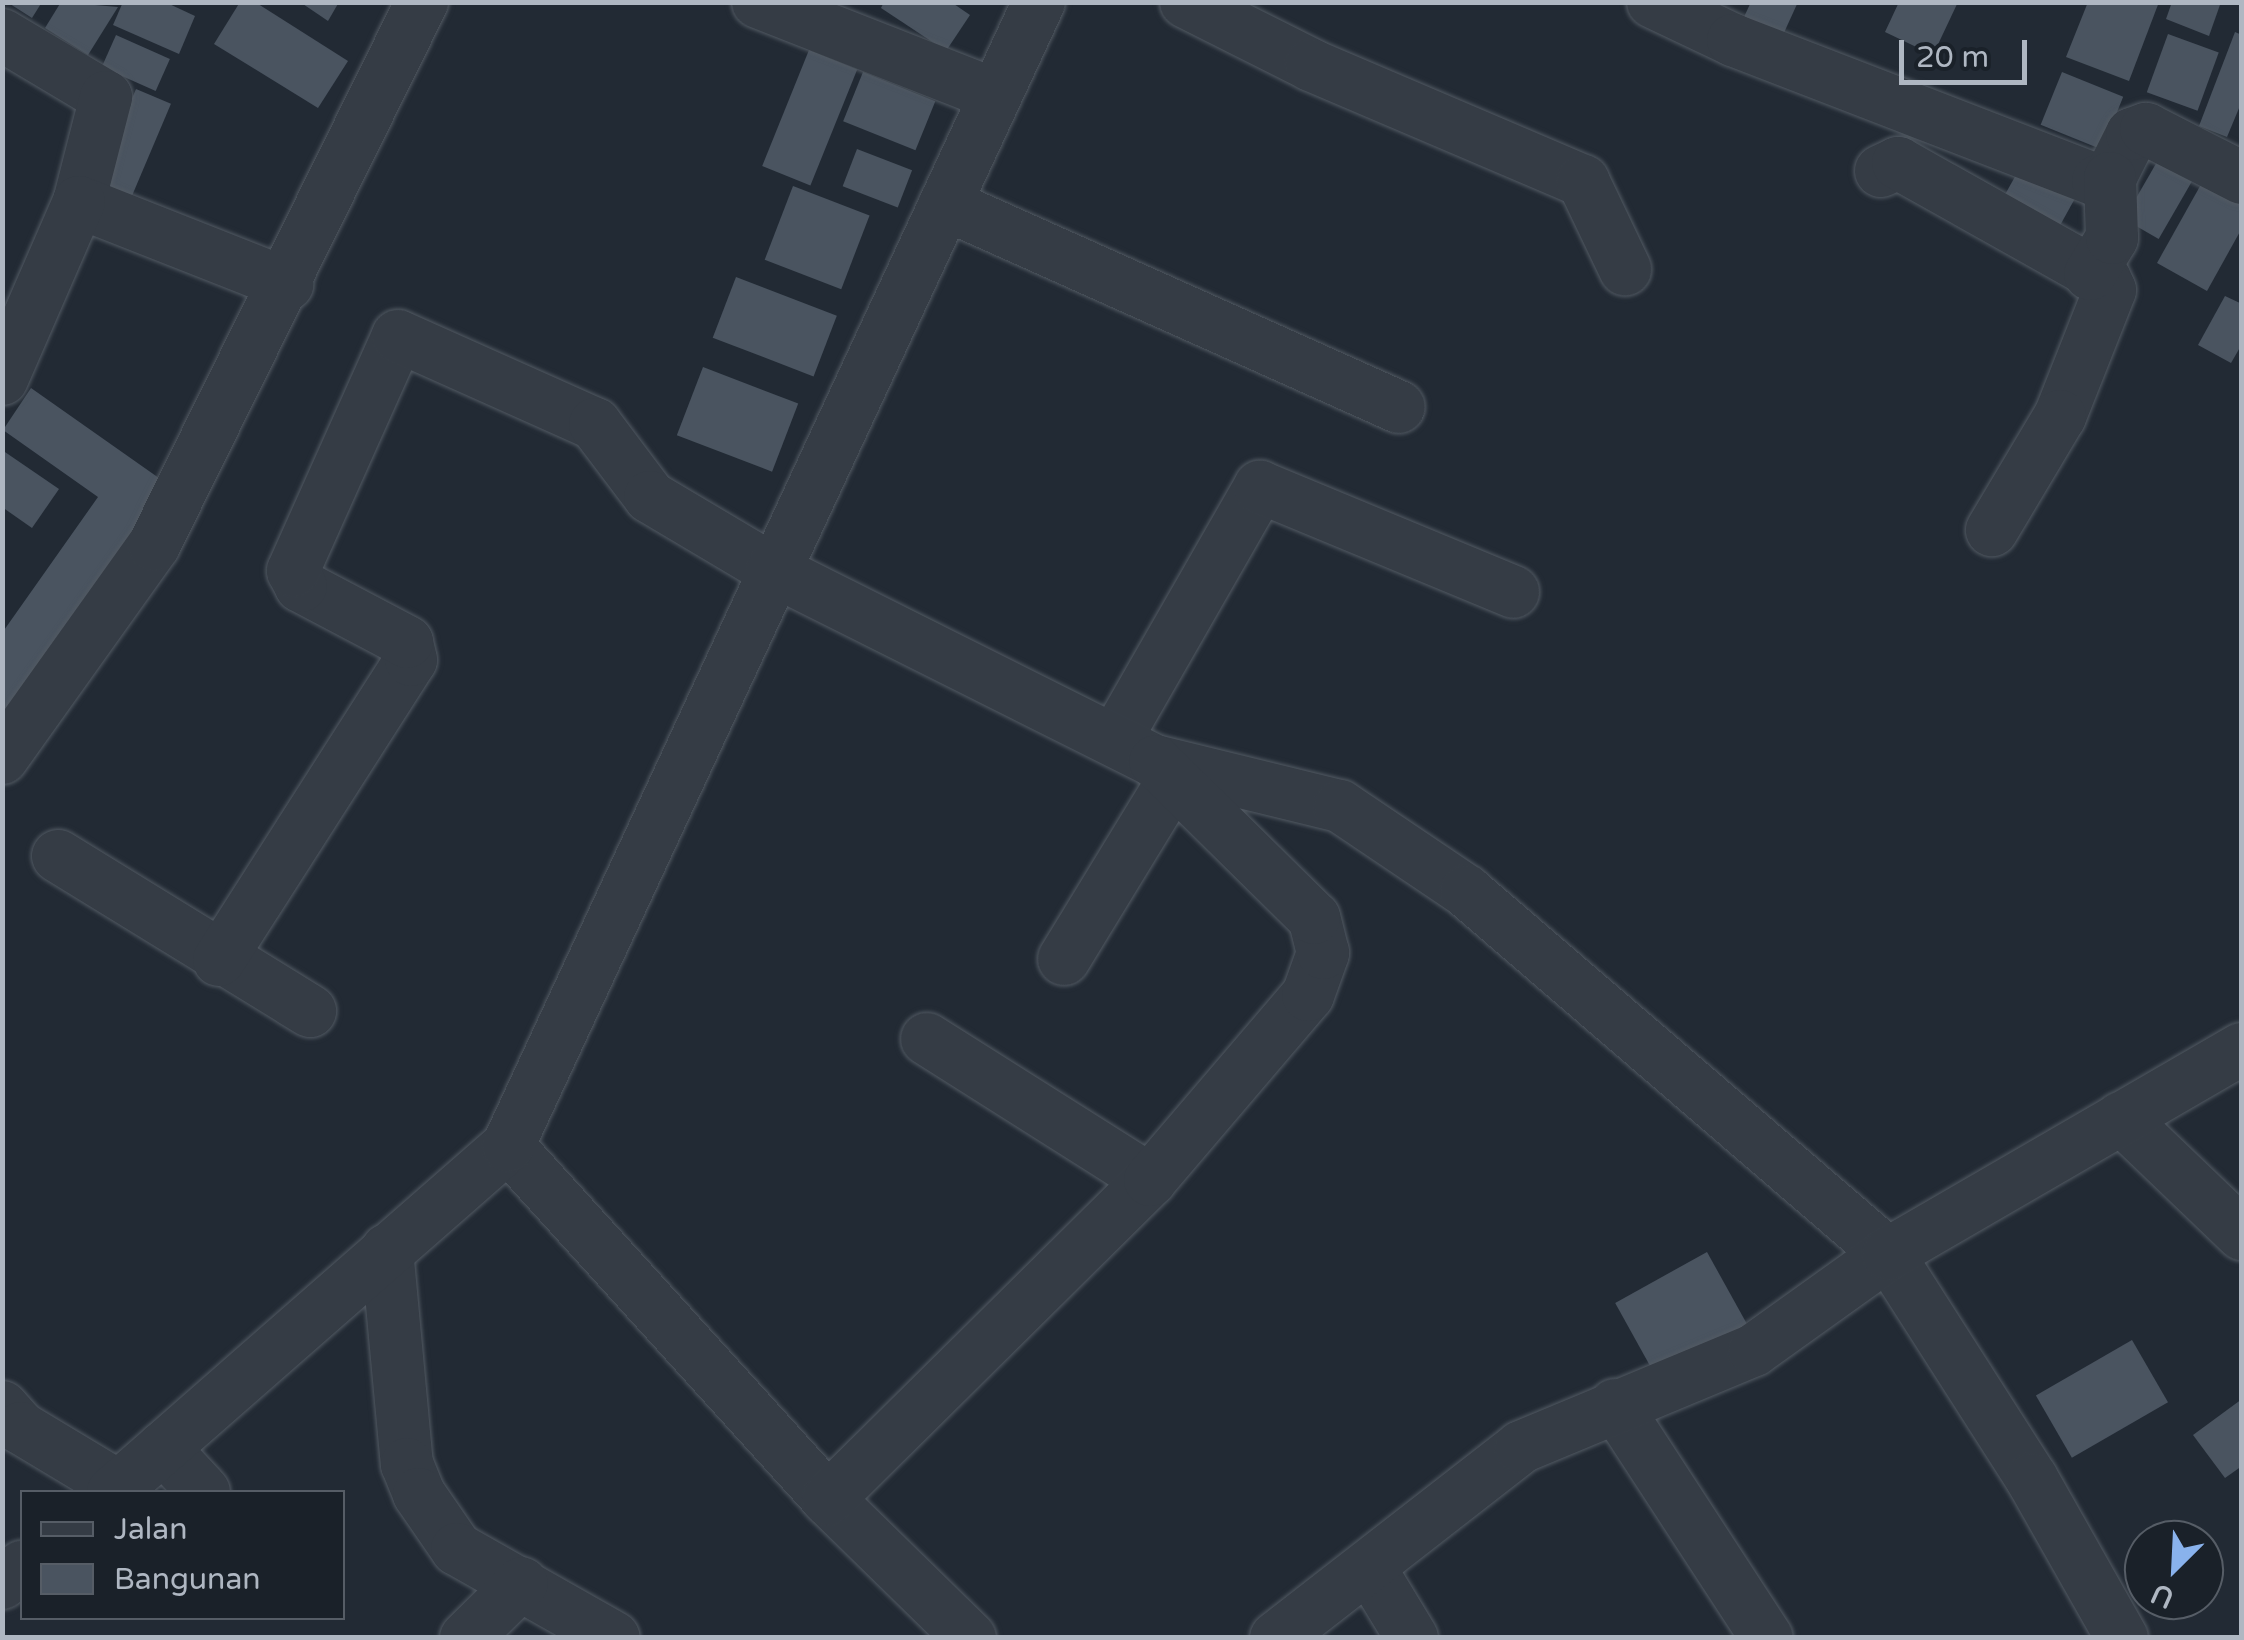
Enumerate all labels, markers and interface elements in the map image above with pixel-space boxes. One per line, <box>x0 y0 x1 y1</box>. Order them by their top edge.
scale bar <box>1904 20 2032 82</box>
text: 20 m <box>1916 39 1989 76</box>
legend <box>20 1490 345 1620</box>
text: Jalan <box>114 1511 187 1548</box>
north arrow <box>2124 1520 2224 1620</box>
text: Bangunan <box>114 1561 261 1598</box>
text: U <box>2146 1576 2179 1615</box>

